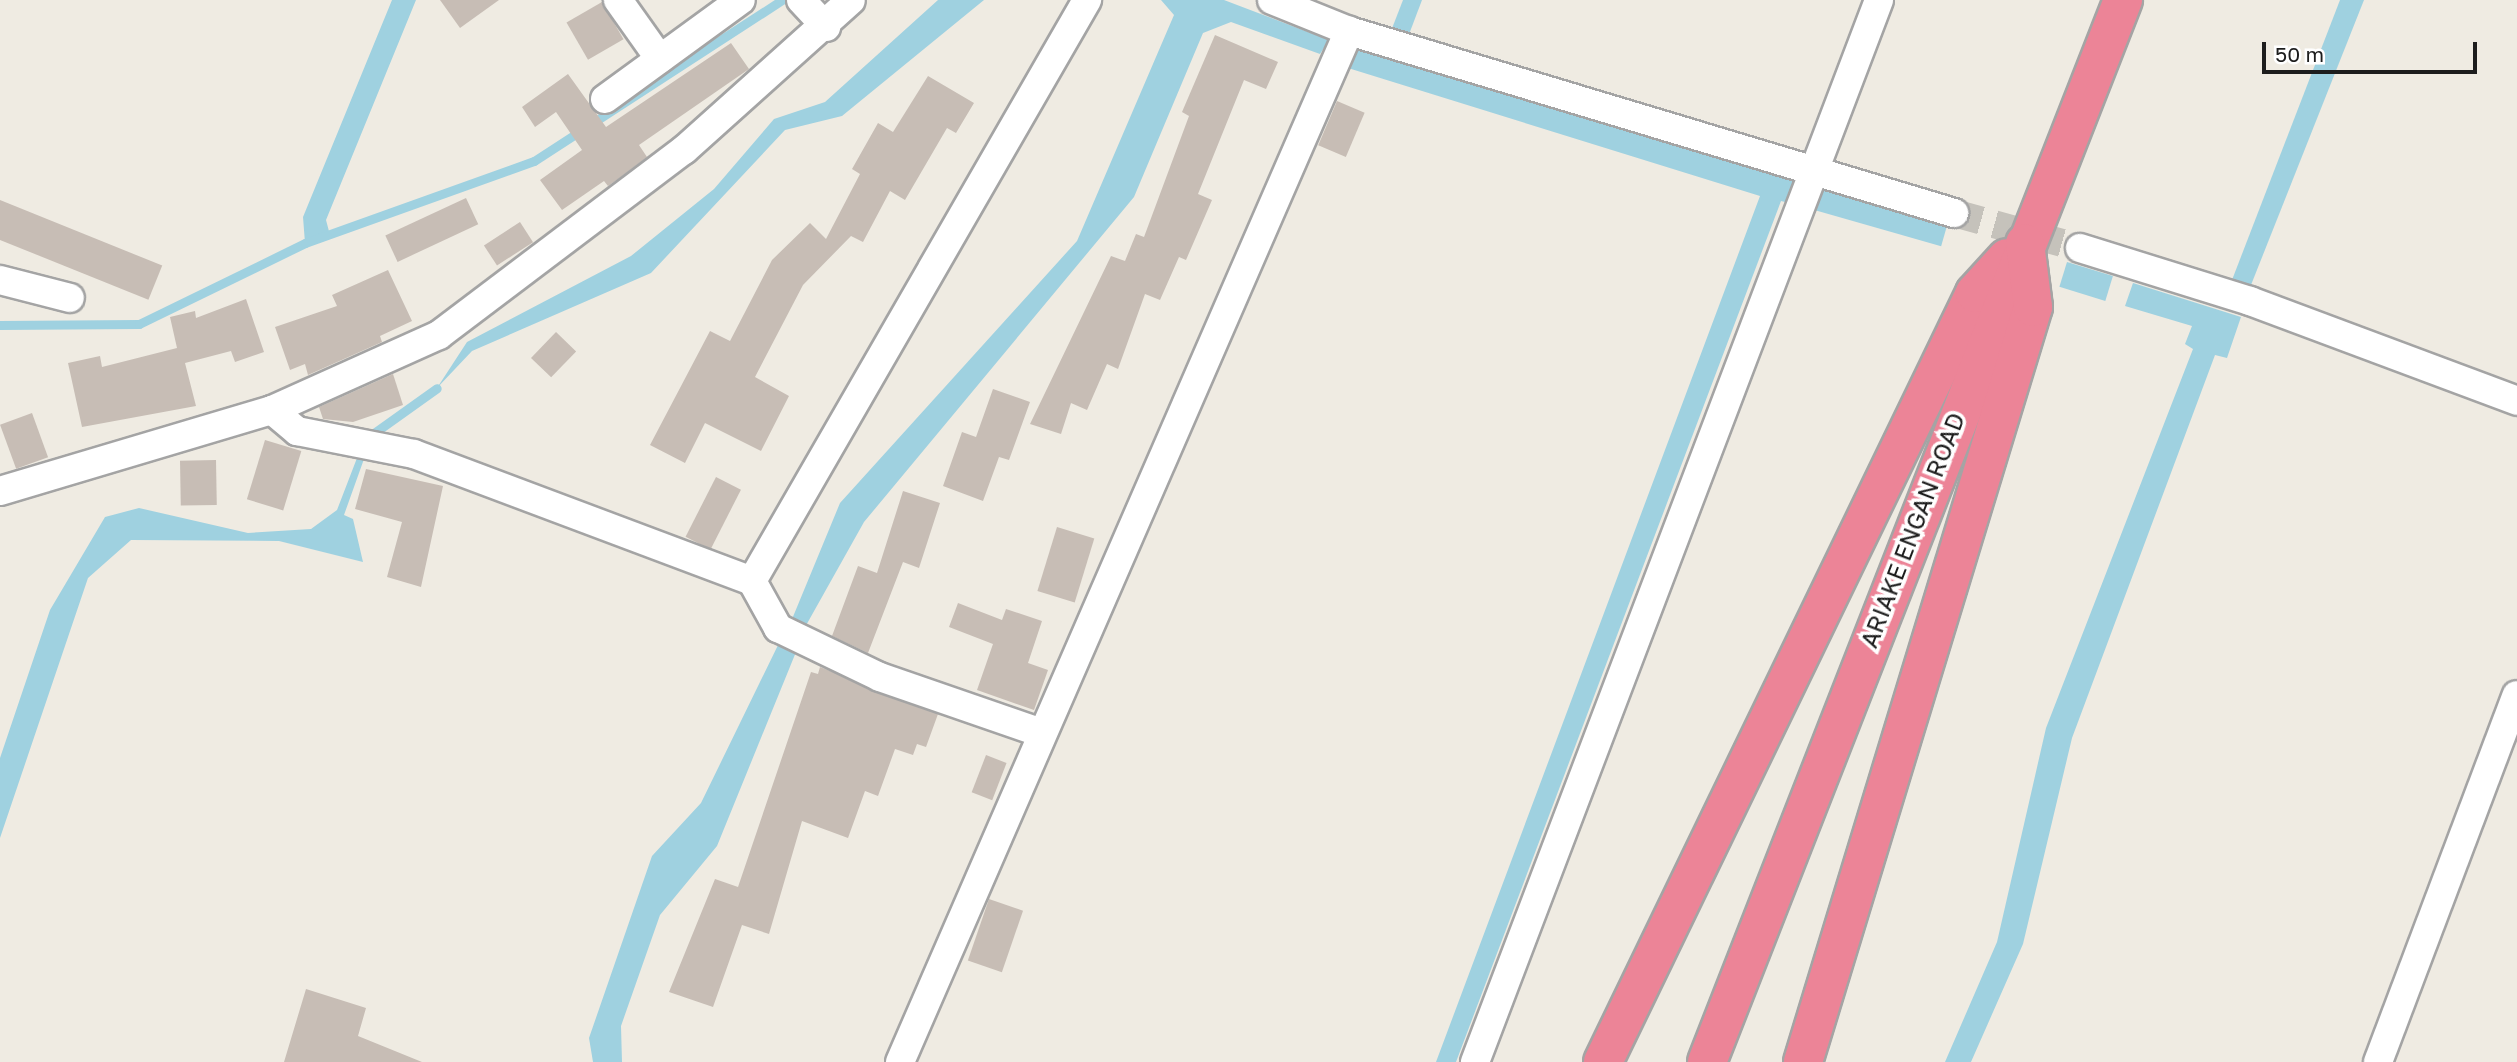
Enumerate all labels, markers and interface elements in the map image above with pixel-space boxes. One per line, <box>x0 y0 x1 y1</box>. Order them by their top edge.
scale bar <box>2265 28 2480 72</box>
text: 50 m <box>2275 41 2324 67</box>
street label: ARIAKE ENGAN ROAD <box>1854 408 1970 652</box>

